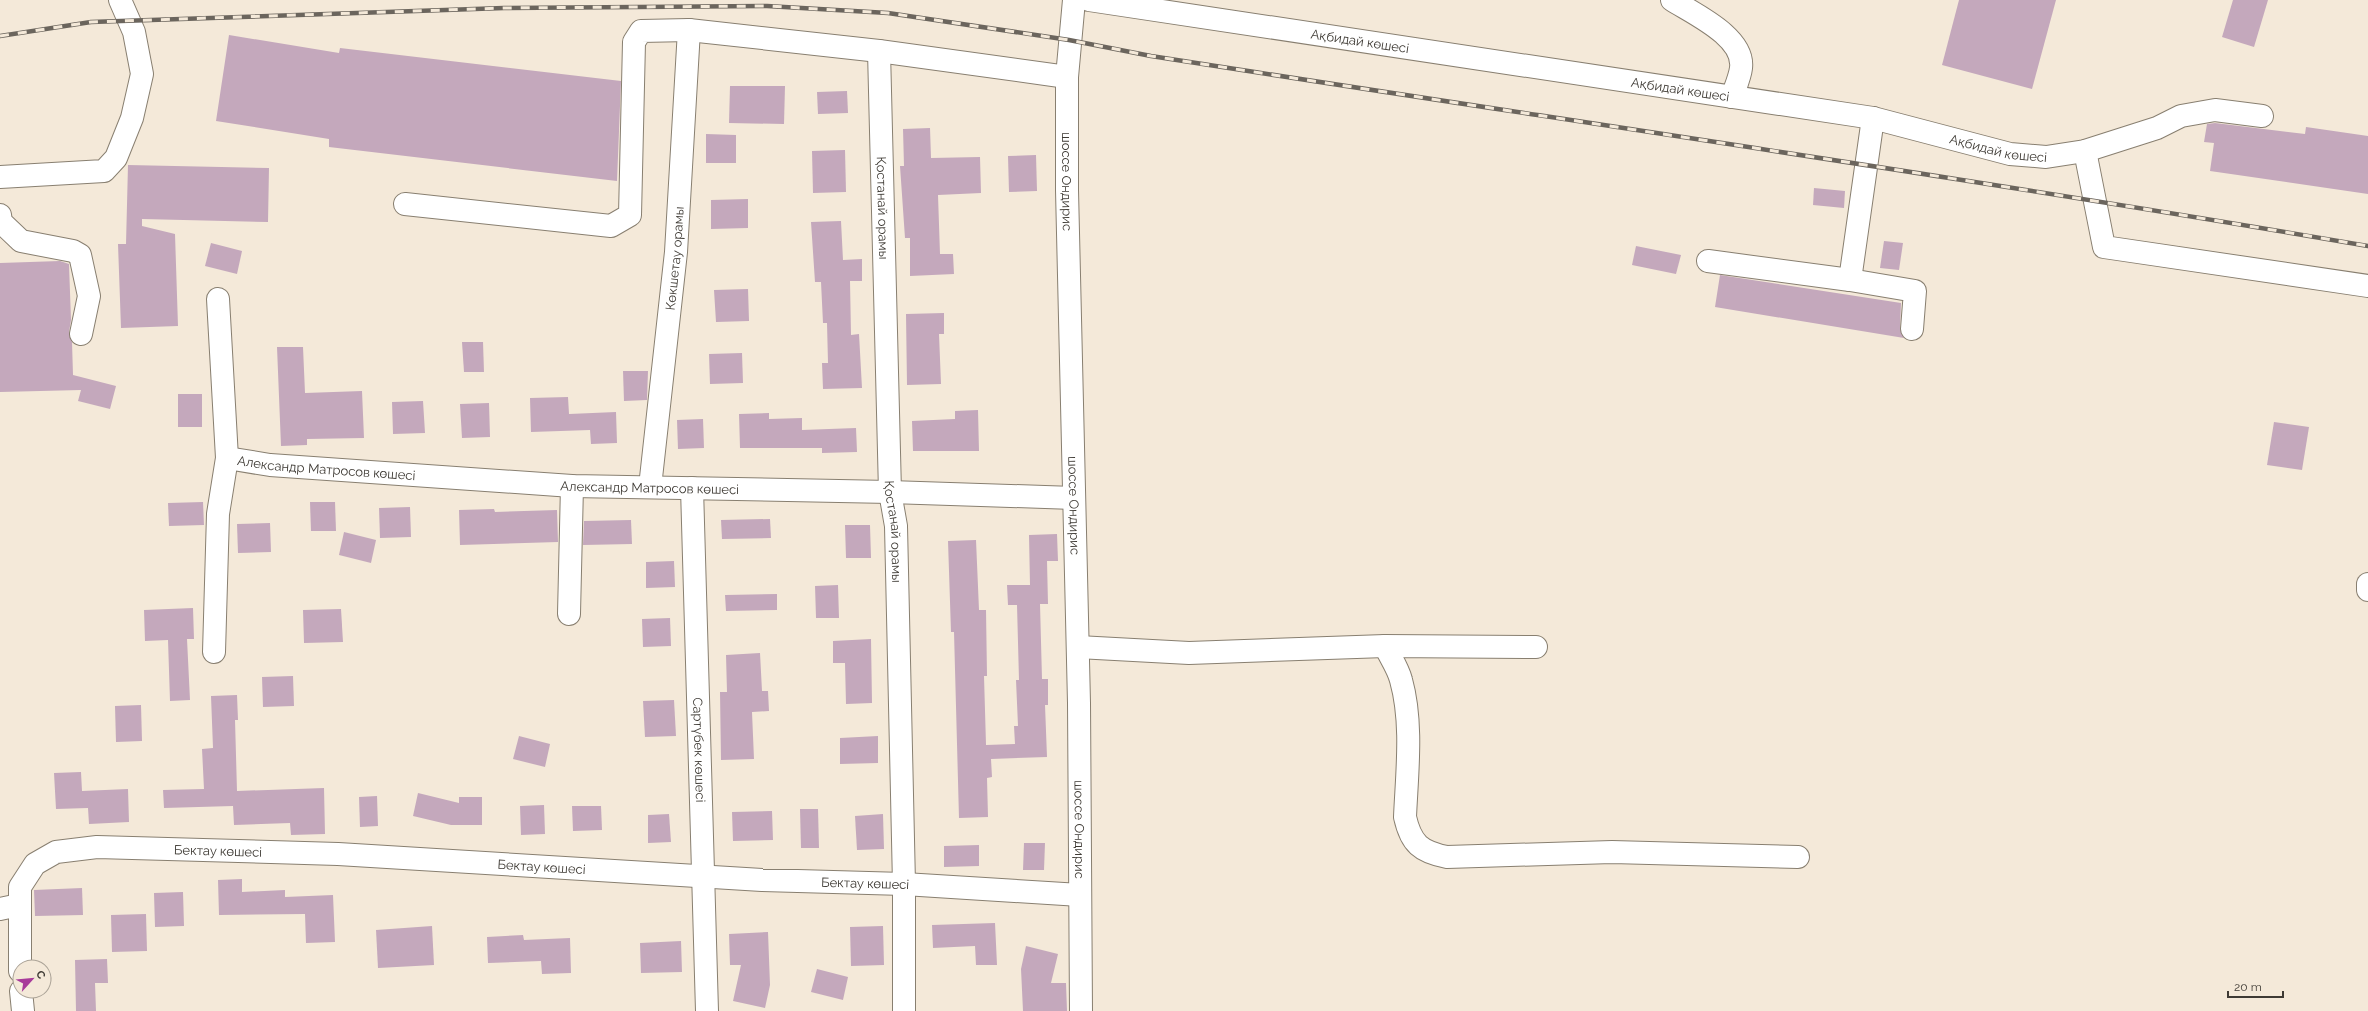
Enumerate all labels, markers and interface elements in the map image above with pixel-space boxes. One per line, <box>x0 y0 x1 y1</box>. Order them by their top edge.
street label: Ақбидай көшесі <box>1310 26 1410 56</box>
street label: Ақбидай көшесі <box>1630 75 1730 104</box>
street label: Ақбидай көшесі <box>1948 131 2048 165</box>
street label: шоссе Ондирис <box>1059 132 1075 231</box>
street label: Қостанай орамы <box>874 156 891 260</box>
street label: Көкшетау орамы <box>663 206 687 311</box>
street label: Александр Матросов көшесі <box>236 453 416 483</box>
street label: шоссе Ондирис <box>1065 456 1083 555</box>
street label: Александр Матросов көшесі <box>560 478 739 497</box>
street label: Қостанай орамы <box>882 480 904 583</box>
street label: Сартүбек көшесі <box>690 697 708 803</box>
street label: шоссе Ондирис <box>1072 780 1087 879</box>
street label: Бектау көшесі <box>174 842 262 860</box>
street label: Бектау көшесі <box>497 857 586 877</box>
street label: Бектау көшесі <box>821 875 910 892</box>
north arrow <box>12 959 52 999</box>
text: С <box>33 968 48 981</box>
scale bar <box>2228 973 2283 999</box>
text: 20 m <box>2234 980 2262 994</box>

